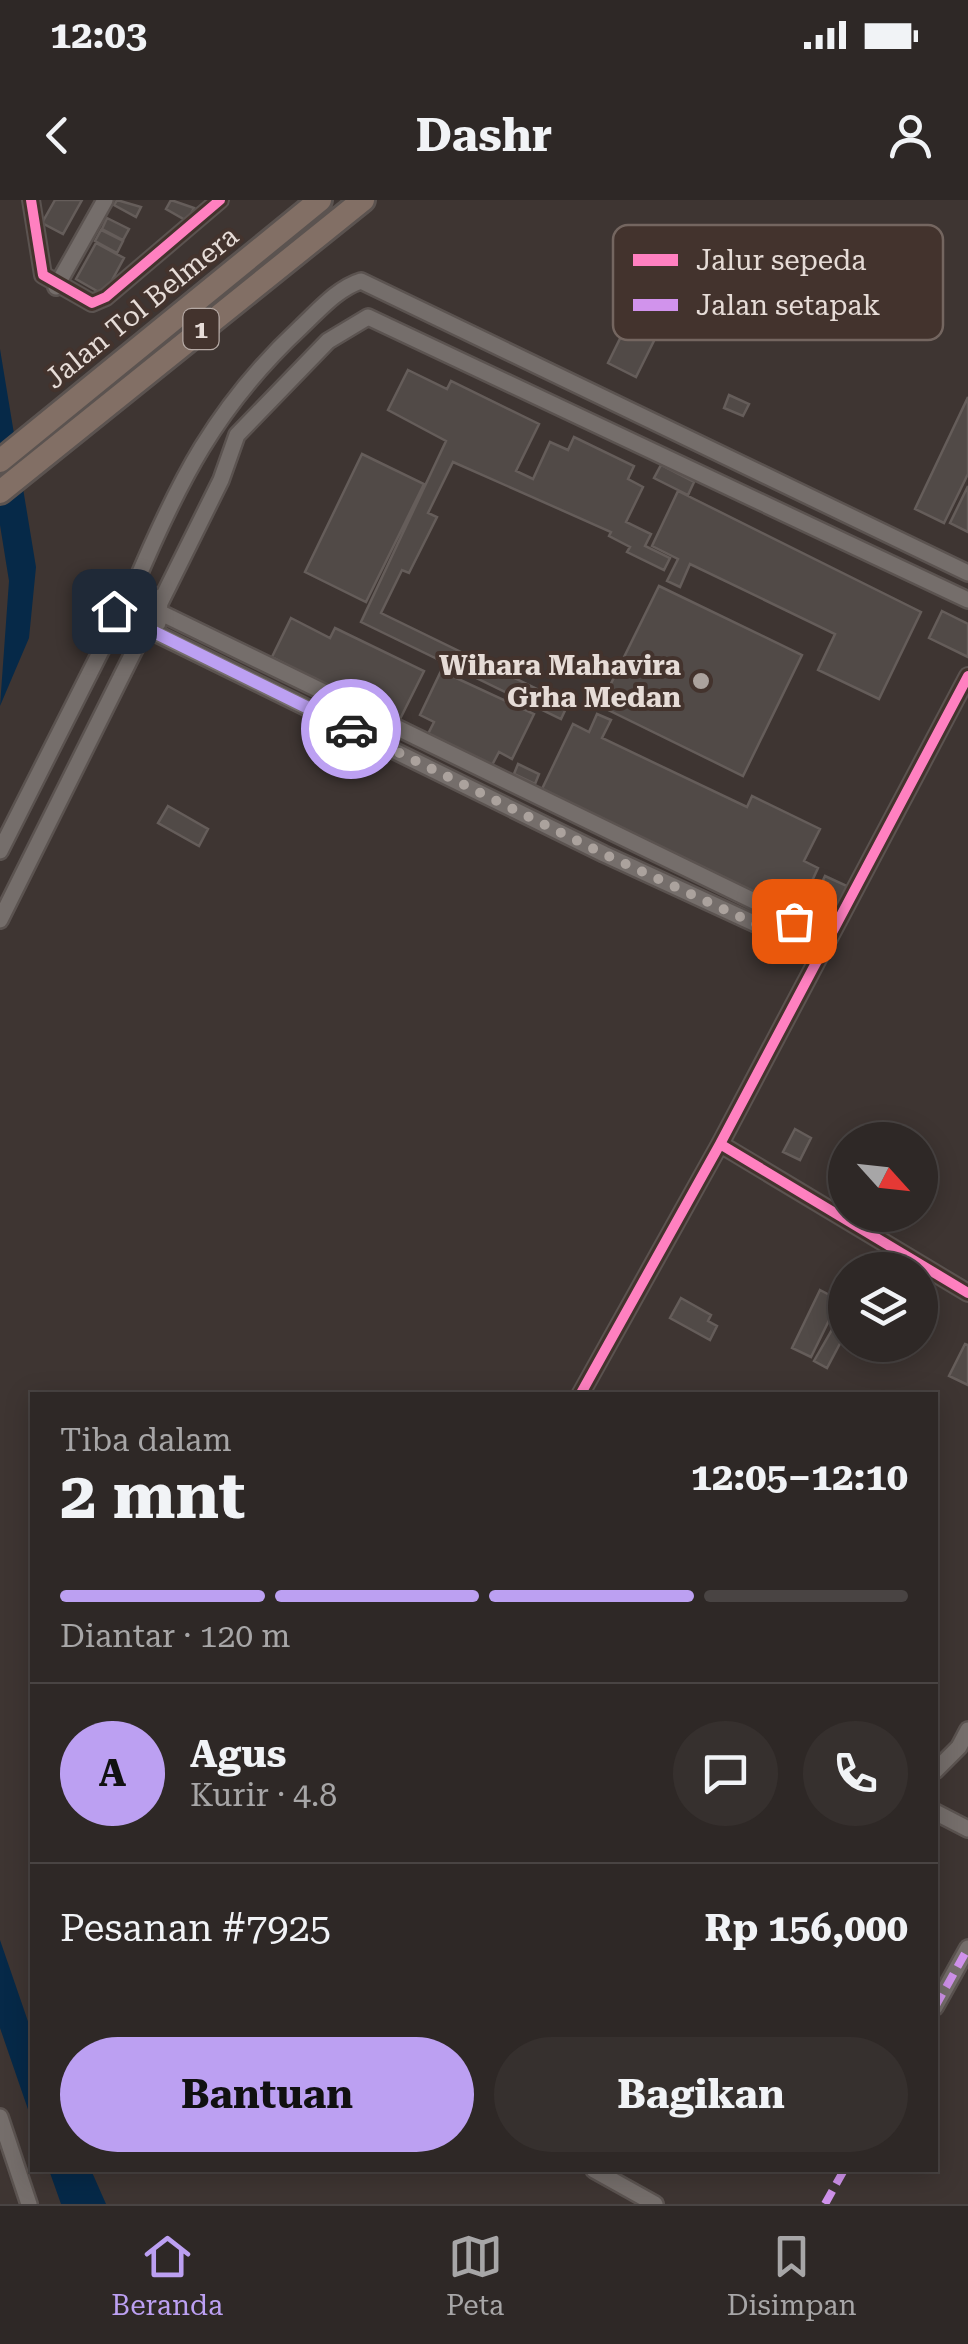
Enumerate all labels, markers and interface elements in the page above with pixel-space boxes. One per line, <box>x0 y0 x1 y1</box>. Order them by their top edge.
text: 12:03 <box>50 13 147 57</box>
icon: back <box>30 108 85 163</box>
icon: person <box>883 108 938 163</box>
text: Dashr <box>416 109 552 162</box>
street label: Jalan Tol Belmera <box>38 219 245 395</box>
legend <box>613 225 943 340</box>
text: Jalur sepeda <box>696 244 867 277</box>
text: Jalan setapak <box>696 289 880 322</box>
road number: 1 <box>184 309 218 349</box>
pin <box>72 569 157 654</box>
icon: home <box>87 584 142 639</box>
place label: Wihara Mahavira Grha Medan <box>439 649 682 714</box>
marker: Wihara Mahavira Grha Medan <box>690 670 712 692</box>
courier <box>301 679 401 779</box>
icon: car <box>324 702 379 757</box>
pin <box>752 879 837 964</box>
icon: bag <box>767 894 822 949</box>
north arrow <box>828 1122 938 1232</box>
map controls <box>828 1122 938 1362</box>
button: layers <box>828 1252 938 1362</box>
text: Tiba dalam <box>60 1421 232 1459</box>
text: 12:05–12:10 <box>691 1455 908 1499</box>
text: 2 mnt <box>60 1458 246 1534</box>
text: Diantar · 120 m <box>60 1617 291 1655</box>
button: chat <box>673 1721 778 1826</box>
button: phone <box>803 1721 908 1826</box>
text: Agus <box>190 1732 286 1776</box>
text: A <box>99 1751 126 1795</box>
text: Kurir · 4.8 <box>190 1776 337 1814</box>
text: Pesanan #7925 <box>60 1906 331 1950</box>
text: Rp 156,000 <box>705 1906 908 1950</box>
button: Bantuan <box>60 2037 474 2152</box>
button: Bagikan <box>494 2037 908 2152</box>
tab: Beranda <box>111 2229 223 2322</box>
tab: Peta <box>446 2229 504 2322</box>
tab: Disimpan <box>727 2229 857 2322</box>

